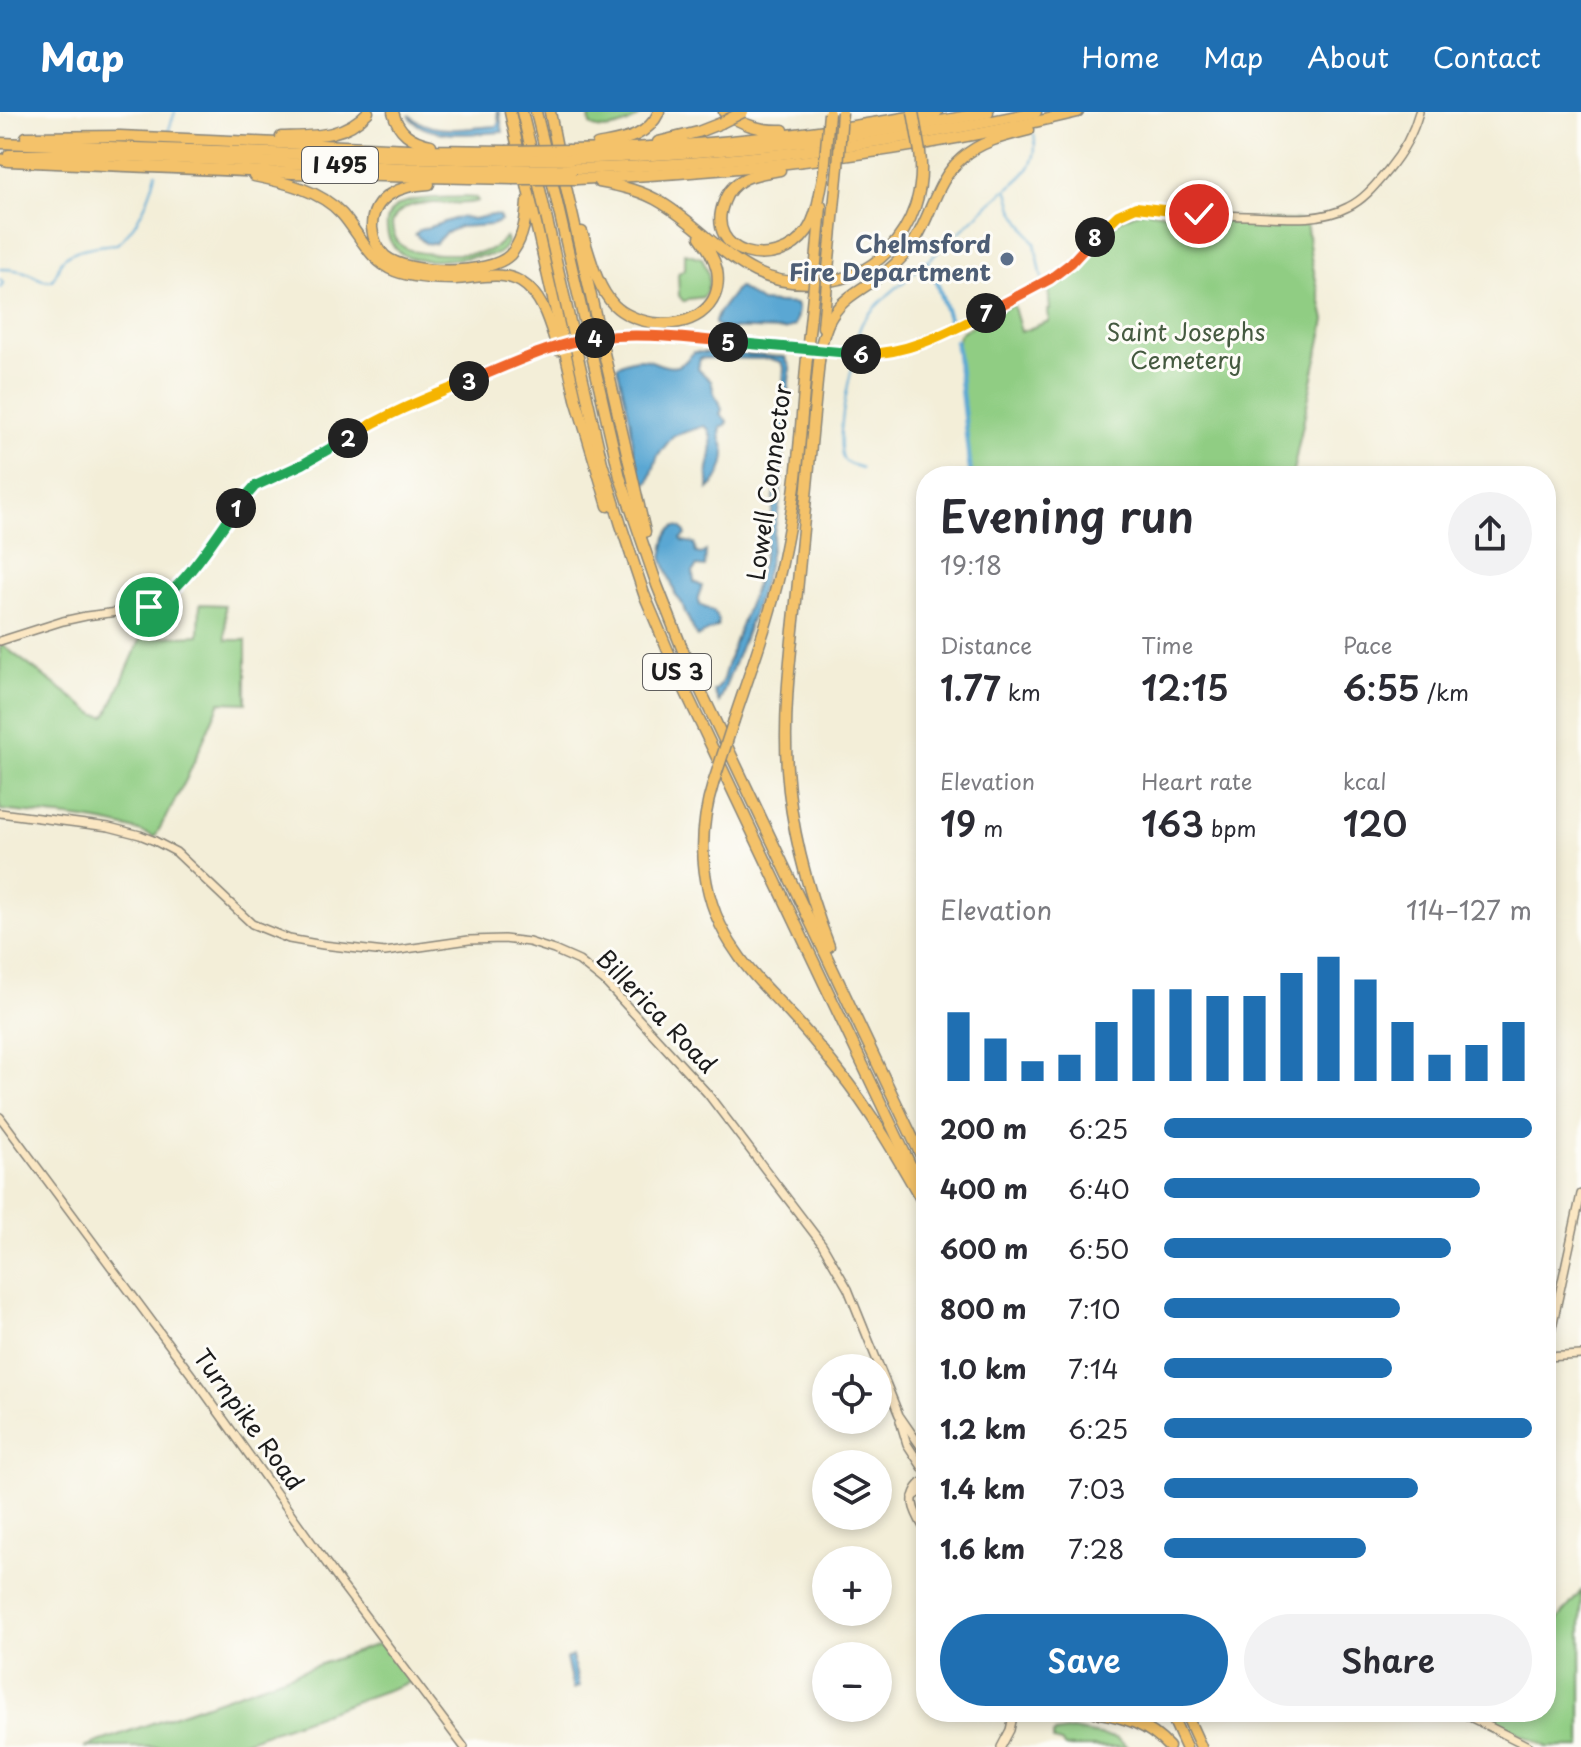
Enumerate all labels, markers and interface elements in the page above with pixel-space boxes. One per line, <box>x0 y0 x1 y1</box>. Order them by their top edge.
text: Map <box>40 28 124 85</box>
text: Home <box>1081 35 1159 78</box>
text: Map <box>1203 35 1263 78</box>
text: About <box>1307 35 1389 78</box>
text: Contact <box>1433 35 1541 78</box>
road number: I 495 <box>302 147 378 183</box>
pin <box>1165 180 1233 248</box>
icon: check <box>1177 192 1221 236</box>
pin: 8 <box>1075 217 1115 257</box>
text: 8 <box>1088 220 1102 253</box>
place label: Chelmsford Fire Department <box>789 225 991 289</box>
marker: Chelmsford Fire Department <box>998 250 1016 268</box>
pin: 7 <box>966 293 1006 333</box>
text: 7 <box>980 296 992 329</box>
park label: Saint Josephs Cemetery <box>1107 313 1265 377</box>
pin: 4 <box>575 318 615 358</box>
text: 4 <box>588 321 602 354</box>
pin: 5 <box>708 322 748 362</box>
text: 5 <box>721 325 735 358</box>
pin: 6 <box>841 334 881 374</box>
text: 6 <box>853 337 869 370</box>
pin: 3 <box>449 361 489 401</box>
text: 3 <box>462 364 476 397</box>
street label: Lowell Connector <box>736 380 800 582</box>
pin: 2 <box>328 418 368 458</box>
text: 2 <box>340 421 356 454</box>
text: Evening run <box>940 482 1194 548</box>
pin: 1 <box>216 488 256 528</box>
text: 1 <box>231 491 241 524</box>
button: share <box>1448 492 1532 576</box>
text: 19:18 <box>940 545 1002 584</box>
pin <box>115 573 183 641</box>
icon: arrive <box>127 585 171 629</box>
text: Distance <box>940 628 1032 661</box>
text: Time <box>1141 628 1193 661</box>
text: Pace <box>1343 628 1392 661</box>
road number: US 3 <box>643 654 711 690</box>
text: 1.77 <box>940 661 1001 713</box>
text: 12:15 <box>1141 661 1229 713</box>
text: 6:55 <box>1343 661 1420 713</box>
text: km <box>1001 675 1041 708</box>
text: /km <box>1420 675 1469 708</box>
text: Elevation <box>940 764 1035 797</box>
text: Heart rate <box>1141 764 1252 797</box>
text: kcal <box>1343 764 1387 797</box>
text: 19 <box>940 797 976 849</box>
text: 163 <box>1141 797 1204 849</box>
text: 120 <box>1343 797 1407 849</box>
text: m <box>976 811 1003 844</box>
text: bpm <box>1204 811 1257 844</box>
text: Elevation <box>940 890 1052 929</box>
text: 114–127 m <box>1406 890 1532 929</box>
street label: Billerica Road <box>589 941 726 1081</box>
text: 200 m <box>940 1109 1027 1148</box>
text: 6:25 <box>1068 1109 1128 1148</box>
text: 400 m <box>940 1169 1028 1208</box>
text: 6:40 <box>1068 1169 1130 1208</box>
text: 600 m <box>940 1229 1028 1268</box>
text: 6:50 <box>1068 1229 1129 1268</box>
text: 800 m <box>940 1289 1027 1328</box>
text: 7:10 <box>1068 1289 1121 1328</box>
street label: Turnpike Road <box>186 1340 314 1497</box>
text: 1.0 km <box>940 1349 1027 1388</box>
text: 7:14 <box>1068 1349 1119 1388</box>
map controls <box>812 1354 892 1722</box>
button: locate <box>812 1354 892 1434</box>
text: 1.2 km <box>940 1409 1026 1448</box>
text: 6:25 <box>1068 1409 1128 1448</box>
button: layers <box>812 1450 892 1530</box>
text: 1.4 km <box>940 1469 1025 1508</box>
text: 7:03 <box>1068 1469 1125 1508</box>
text: 1.6 km <box>940 1529 1025 1568</box>
text: 7:28 <box>1068 1529 1124 1568</box>
button: + <box>812 1546 892 1626</box>
button: Save <box>940 1614 1228 1706</box>
button: Share <box>1244 1614 1532 1706</box>
button: − <box>812 1642 892 1722</box>

